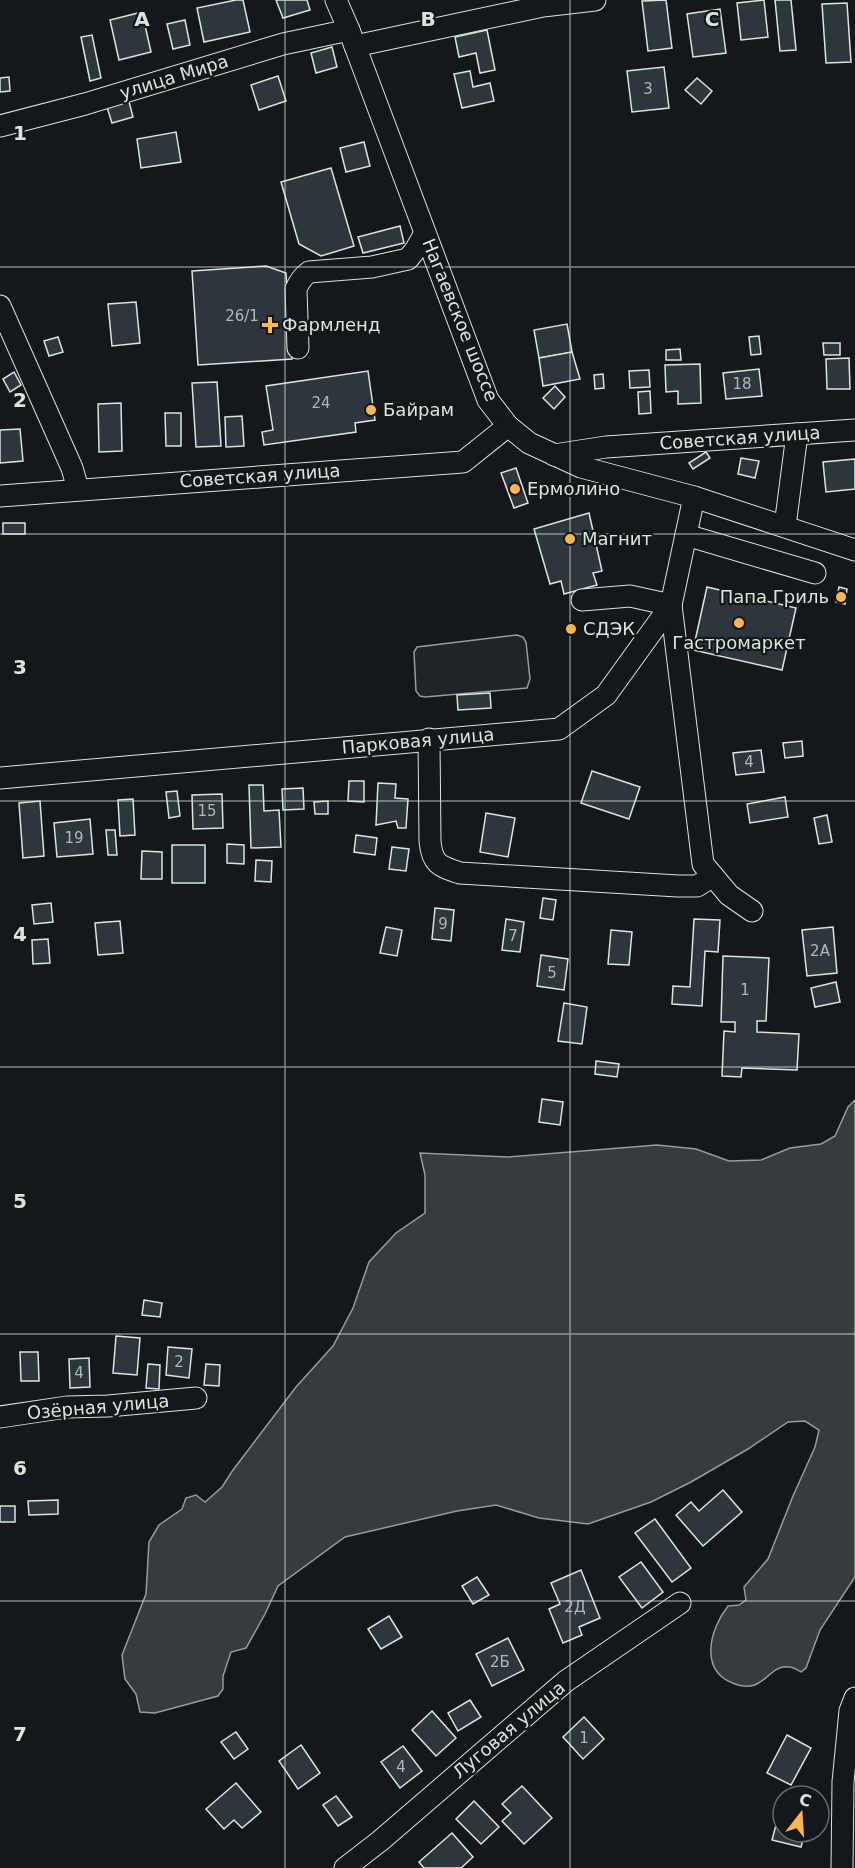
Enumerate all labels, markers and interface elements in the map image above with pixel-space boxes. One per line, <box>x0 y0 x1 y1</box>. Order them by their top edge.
text: A <box>134 7 150 31</box>
text: B <box>420 7 436 31</box>
text: C <box>705 7 719 31</box>
street label: улица Мира <box>117 50 231 103</box>
house number: 3 <box>643 80 653 98</box>
text: 1 <box>13 121 27 145</box>
street label: Нагаевское шоссе <box>418 235 503 404</box>
house number: 26/1 <box>225 307 259 325</box>
place label: Фармленд <box>282 314 380 335</box>
marker: Фармленд <box>263 318 277 332</box>
house number: 18 <box>732 375 752 393</box>
text: 2 <box>13 388 27 412</box>
house number: 24 <box>311 394 331 412</box>
place label: Байрам <box>383 399 454 420</box>
marker: Байрам <box>364 403 378 417</box>
street label: Советская улица <box>659 421 821 454</box>
street label: Советская улица <box>179 459 341 492</box>
place label: Ермолино <box>527 478 620 499</box>
marker: Ермолино <box>508 482 522 496</box>
place label: Магнит <box>582 528 652 549</box>
marker: Магнит <box>563 532 577 546</box>
place label: Папа Гриль <box>720 586 829 607</box>
marker: Папа Гриль <box>834 590 848 604</box>
marker: Гастромаркет <box>732 616 746 630</box>
place label: СДЭК <box>583 618 635 639</box>
marker: СДЭК <box>564 622 578 636</box>
place label: Гастромаркет <box>672 632 806 653</box>
text: 3 <box>13 655 27 679</box>
street label: Парковая улица <box>341 723 495 758</box>
house number: 4 <box>744 753 754 771</box>
house number: 15 <box>197 802 217 820</box>
house number: 19 <box>64 829 84 847</box>
house number: 9 <box>438 915 448 933</box>
text: 4 <box>13 922 27 946</box>
house number: 7 <box>508 927 518 945</box>
house number: 2А <box>810 942 831 960</box>
house number: 5 <box>547 964 557 982</box>
house number: 1 <box>740 981 750 999</box>
text: 5 <box>13 1189 27 1213</box>
house number: 2 <box>174 1353 184 1371</box>
house number: 4 <box>74 1364 84 1382</box>
street label: Озёрная улица <box>26 1390 170 1423</box>
text: 6 <box>13 1456 27 1480</box>
house number: 2Д <box>564 1598 586 1616</box>
house number: 2Б <box>490 1653 510 1671</box>
street label: Луговая улица <box>448 1677 569 1783</box>
text: 7 <box>13 1722 27 1746</box>
house number: 1 <box>579 1729 589 1747</box>
house number: 4 <box>396 1758 406 1776</box>
north arrow <box>771 1784 831 1844</box>
text: С <box>797 1789 814 1811</box>

